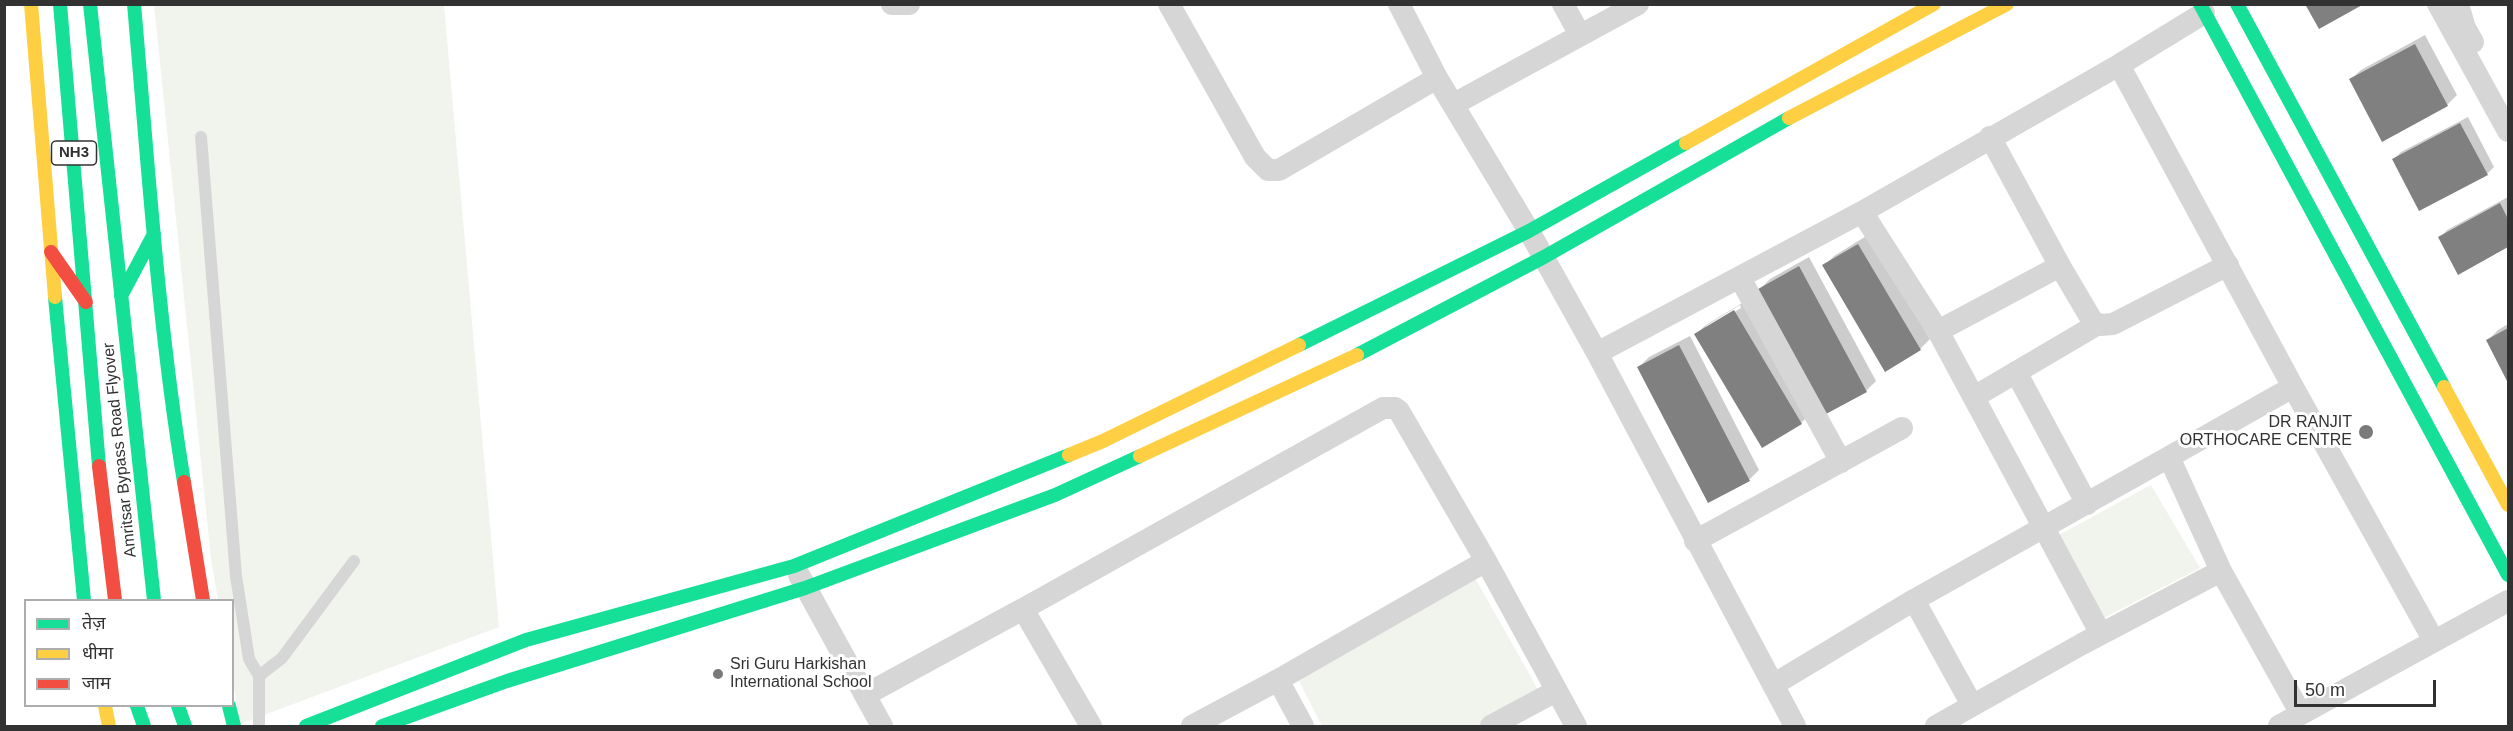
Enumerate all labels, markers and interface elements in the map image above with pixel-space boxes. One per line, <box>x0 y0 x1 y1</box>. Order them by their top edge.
road number: NH3 <box>52 141 97 165</box>
street label: Amritsar Bypass Road Flyover <box>99 342 141 558</box>
place label: DR RANJIT ORTHOCARE CENTRE <box>2180 413 2352 451</box>
marker: DR RANJIT ORTHOCARE CENTRE <box>2357 423 2375 441</box>
legend <box>24 599 234 707</box>
text: तेज़ <box>82 613 106 633</box>
text: धीमा <box>82 643 113 663</box>
place label: Sri Guru Harkishan International School <box>730 655 871 693</box>
marker: Sri Guru Harkishan International School <box>711 667 725 681</box>
scale bar <box>2297 668 2440 706</box>
text: जाम <box>82 673 111 693</box>
text: 50 m <box>2305 680 2345 700</box>

